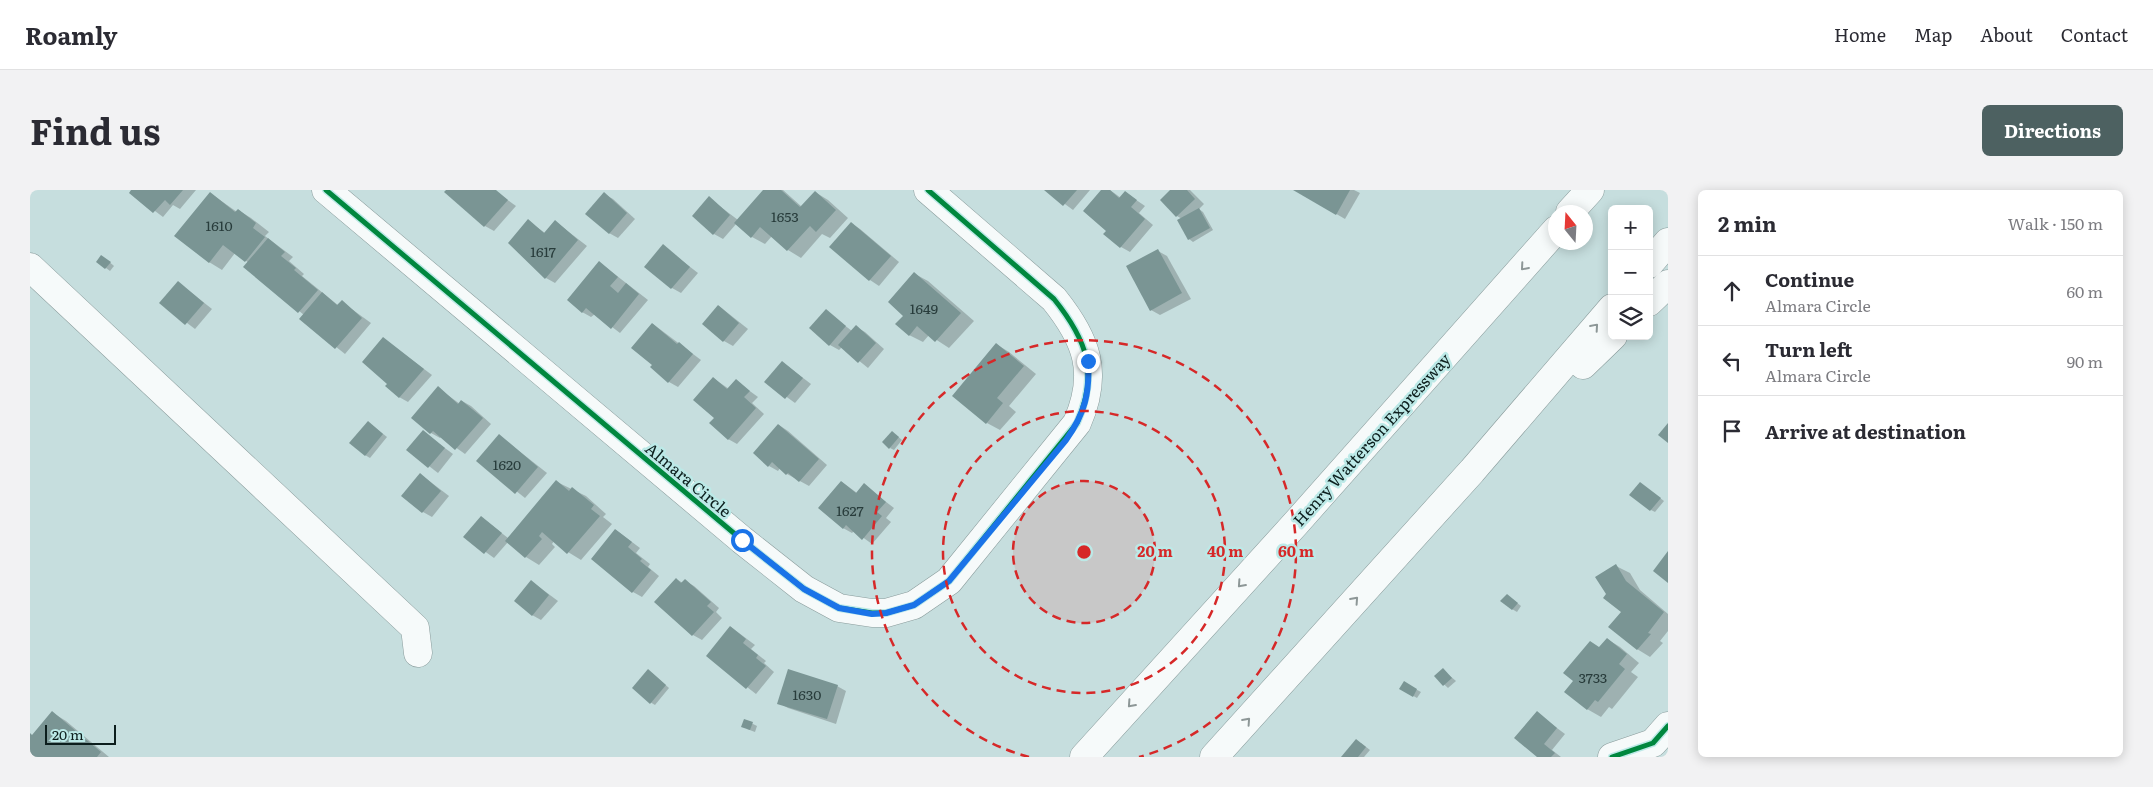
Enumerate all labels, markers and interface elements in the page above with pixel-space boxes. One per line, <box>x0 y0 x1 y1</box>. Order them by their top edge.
text: Roamly <box>25 17 118 52</box>
text: Home <box>1834 21 1886 48</box>
text: Map <box>1914 21 1952 48</box>
text: About <box>1980 21 2033 48</box>
text: Contact <box>2061 21 2128 48</box>
text: Find us <box>30 104 160 156</box>
button: Directions <box>1982 105 2123 156</box>
north arrow <box>1548 205 1593 250</box>
map controls <box>1608 205 1653 340</box>
button: + <box>1608 205 1653 250</box>
house number: 1653 <box>771 206 799 226</box>
text: 2 min <box>1718 207 1777 238</box>
text: Walk · 150 m <box>2008 211 2103 235</box>
house number: 1610 <box>205 215 233 235</box>
house number: 1617 <box>530 241 556 261</box>
button: − <box>1608 250 1653 295</box>
one-way arrow <box>1521 261 1530 270</box>
text: Continue <box>1765 265 1854 293</box>
icon: ahead <box>1718 277 1746 305</box>
text: 60 m <box>2066 279 2103 303</box>
text: Almara Circle <box>1765 293 1871 317</box>
button: layers <box>1608 295 1653 340</box>
house number: 1649 <box>910 298 938 318</box>
one-way arrow <box>1589 324 1598 333</box>
text: Turn left <box>1765 335 1852 363</box>
street label: Henry Watterson Expressway <box>1287 347 1456 531</box>
icon: left <box>1718 347 1746 375</box>
text: 90 m <box>2067 349 2103 373</box>
route end <box>1077 350 1100 373</box>
text: Almara Circle <box>1765 363 1871 387</box>
icon: arrive <box>1718 417 1746 445</box>
text: Arrive at destination <box>1765 417 1966 445</box>
street label: Almara Circle <box>641 436 737 522</box>
house number: 1620 <box>493 454 521 474</box>
house number: 1627 <box>836 500 864 520</box>
route start <box>731 529 754 552</box>
text: 20 m <box>1137 539 1173 562</box>
text: 40 m <box>1207 539 1243 562</box>
text: 60 m <box>1278 539 1314 562</box>
centre of rings <box>1075 543 1093 561</box>
one-way arrow <box>1237 578 1246 587</box>
one-way arrow <box>1349 596 1358 605</box>
house number: 3733 <box>1579 667 1607 687</box>
house number: 1630 <box>793 684 821 704</box>
one-way arrow <box>1128 699 1137 708</box>
one-way arrow <box>1241 717 1250 726</box>
scale bar <box>45 722 116 745</box>
text: 20 m <box>52 724 84 744</box>

